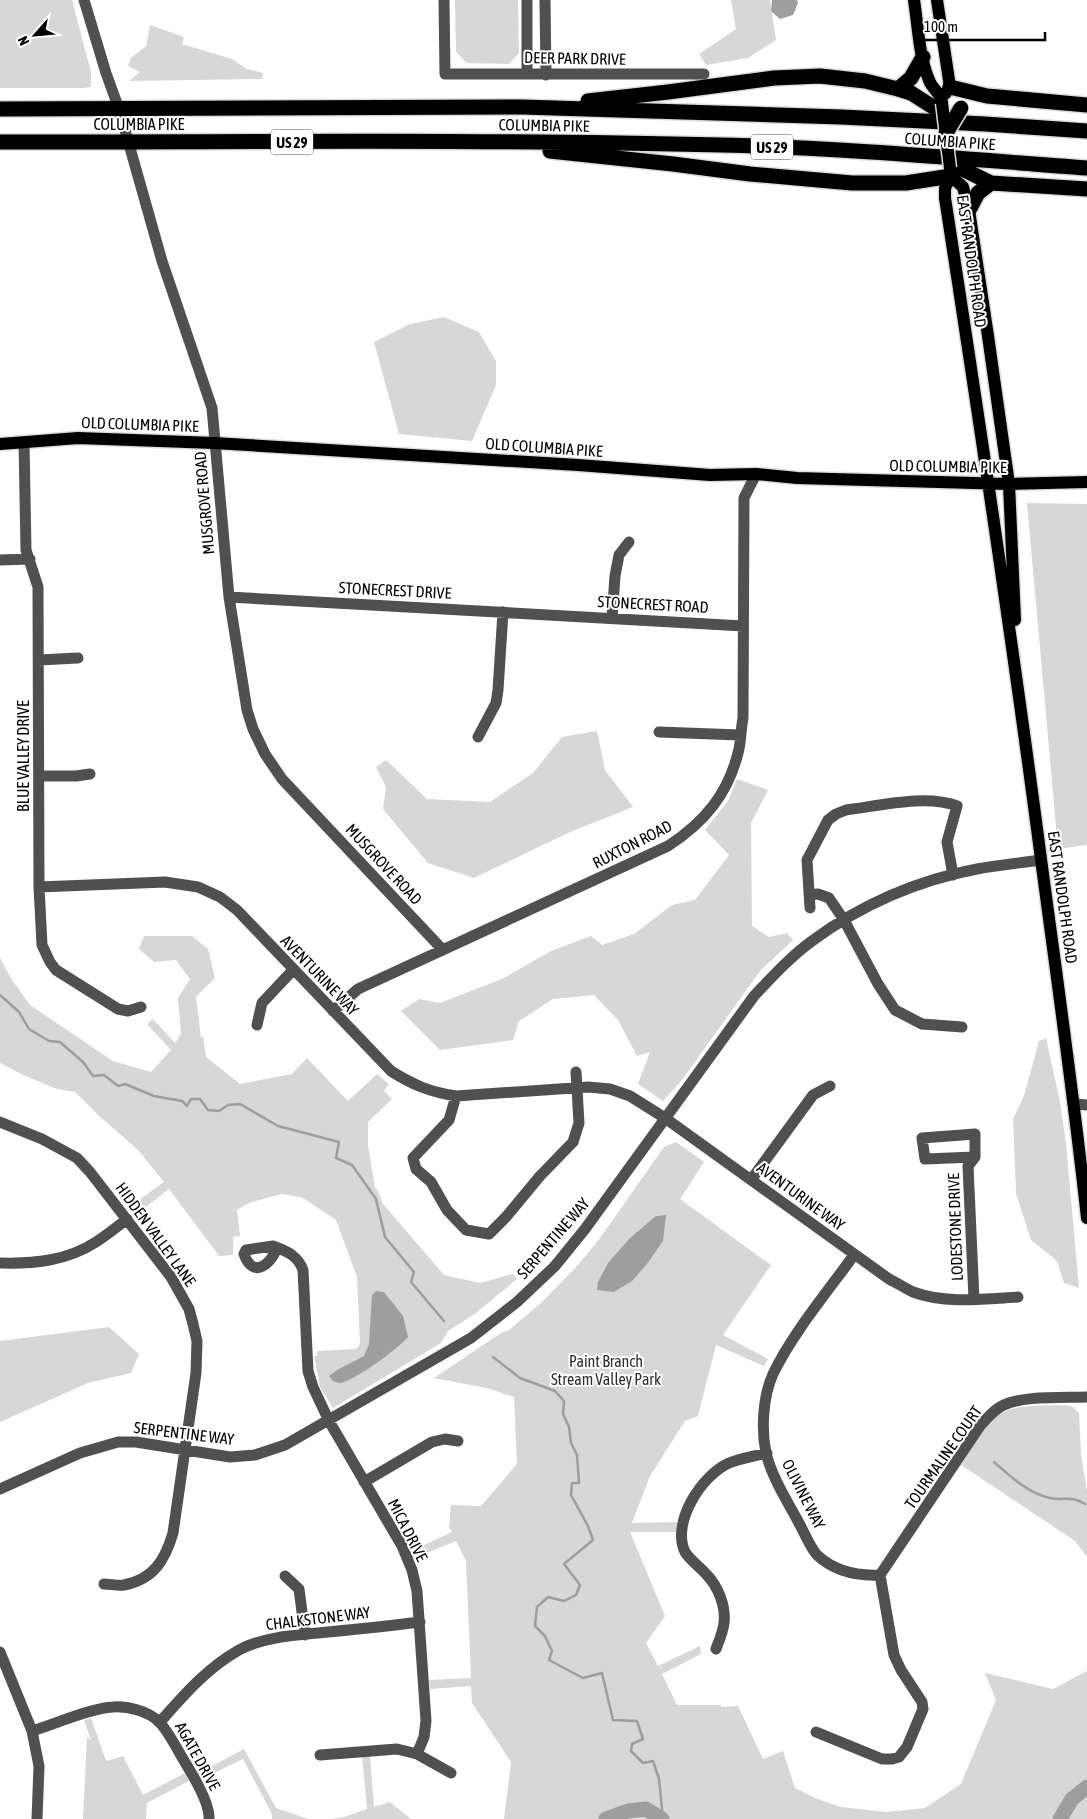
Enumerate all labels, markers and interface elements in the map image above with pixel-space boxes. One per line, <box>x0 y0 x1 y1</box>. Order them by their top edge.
north arrow <box>10 10 60 60</box>
scale bar <box>917 10 1044 42</box>
text: 100 m <box>924 18 958 35</box>
text: N <box>14 34 32 48</box>
street label: DEER PARK DRIVE <box>524 48 626 68</box>
street label: COLUMBIA PIKE <box>94 115 185 133</box>
street label: COLUMBIA PIKE <box>498 115 590 135</box>
street label: COLUMBIA PIKE <box>904 129 996 153</box>
road number: US 29 <box>271 130 313 154</box>
road number: US 29 <box>751 134 793 160</box>
street label: EAST RANDOLPH ROAD <box>954 194 990 328</box>
street label: OLD COLUMBIA PIKE <box>81 413 199 435</box>
street label: OLD COLUMBIA PIKE <box>485 434 603 460</box>
street label: MUSGROVE ROAD <box>191 451 217 555</box>
street label: OLD COLUMBIA PIKE <box>889 456 1007 476</box>
street label: STONECREST DRIVE <box>338 578 452 602</box>
street label: STONECREST ROAD <box>597 592 709 616</box>
street label: BLUE VALLEY DRIVE <box>14 700 32 812</box>
street label: RUXTON ROAD <box>589 816 675 872</box>
street label: MUSGROVE ROAD <box>342 820 426 908</box>
street label: EAST RANDOLPH ROAD <box>1045 830 1081 964</box>
street label: AVENTURINE WAY <box>277 931 363 1019</box>
street label: AVENTURINE WAY <box>754 1158 849 1234</box>
street label: LODESTONE DRIVE <box>944 1173 966 1281</box>
street label: HIDDEN VALLEY LANE <box>112 1179 200 1290</box>
street label: SERPENTINE WAY <box>513 1193 593 1282</box>
park label: Paint Branch Stream Valley Park <box>551 1352 661 1389</box>
street label: TOURMALINE COURT <box>901 1402 985 1512</box>
street label: SERPENTINE WAY <box>133 1418 236 1448</box>
street label: OLIVINE WAY <box>779 1456 830 1532</box>
street label: MICA DRIVE <box>385 1496 431 1564</box>
street label: CHALKSTONE WAY <box>265 1603 372 1633</box>
street label: AGATE DRIVE <box>172 1719 224 1793</box>

